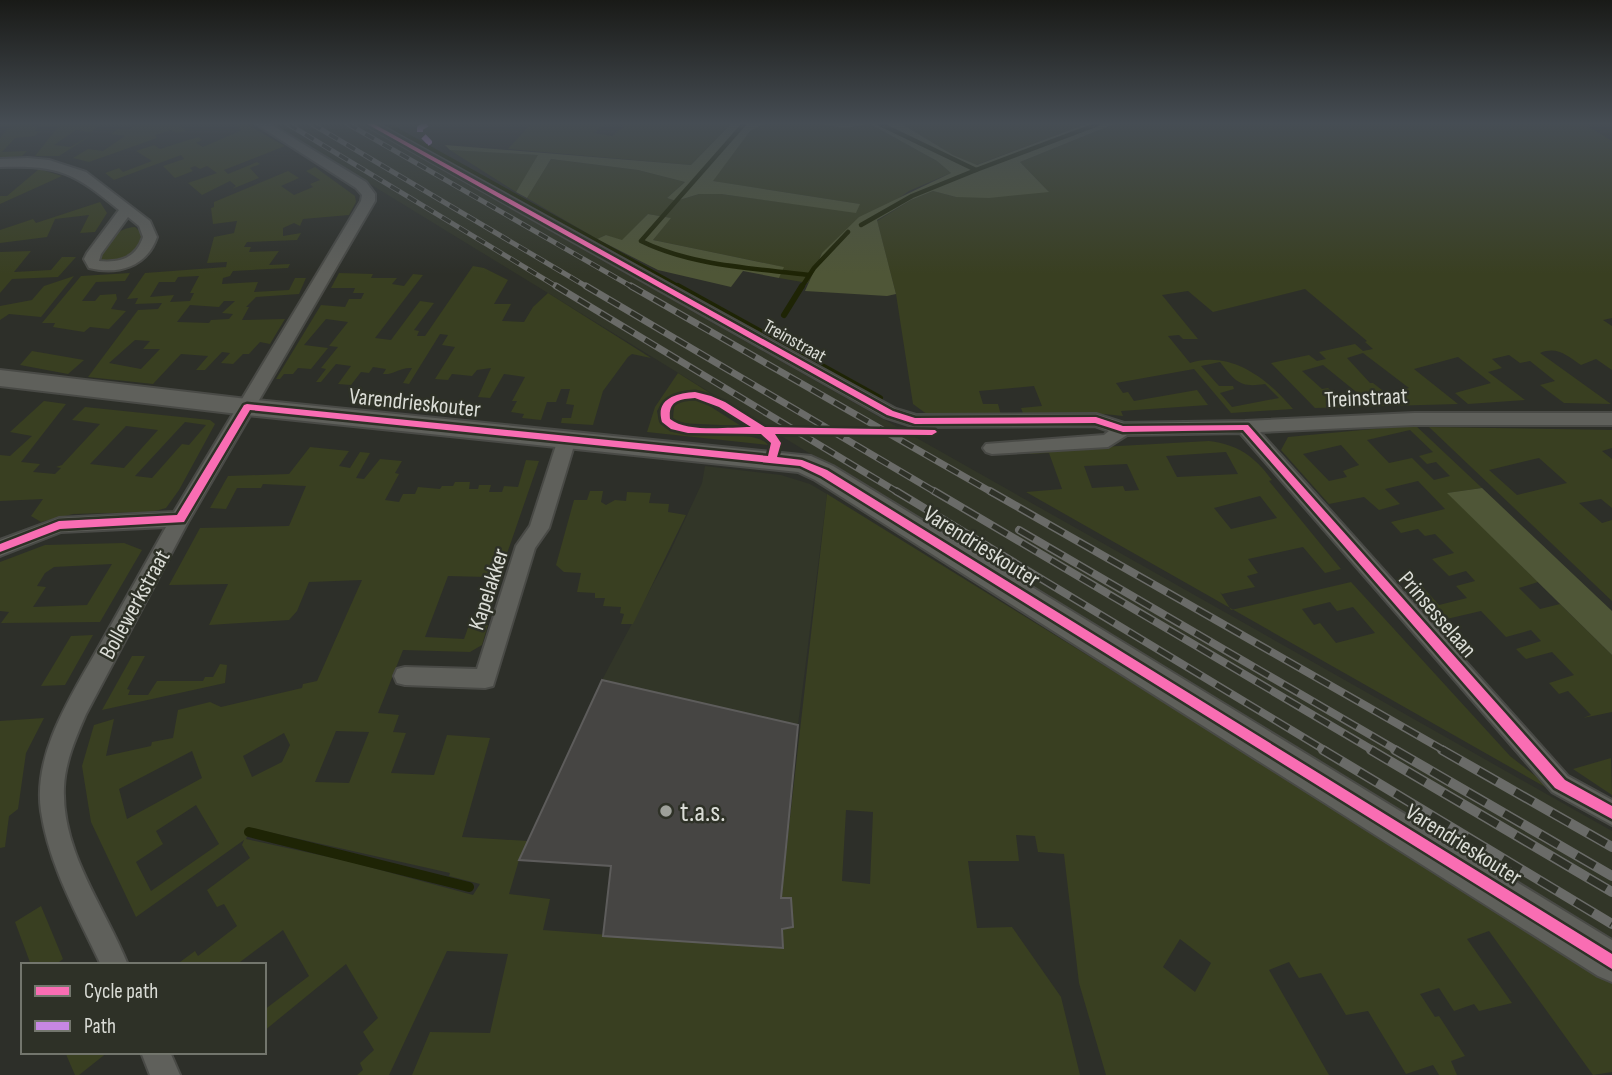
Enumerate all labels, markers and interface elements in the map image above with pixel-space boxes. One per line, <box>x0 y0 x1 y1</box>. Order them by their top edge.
street label: Treinstraat <box>759 315 830 368</box>
street label: Varendrieskouter <box>348 382 482 424</box>
street label: Treinstraat <box>1324 382 1408 414</box>
street label: Varendrieskouter <box>918 500 1045 594</box>
street label: Bollewerkstraat <box>93 545 176 664</box>
street label: Kapelakker <box>463 545 515 634</box>
street label: Prinsesselaan <box>1392 566 1482 664</box>
place label: t.a.s. <box>680 796 726 829</box>
street label: Varendrieskouter <box>1400 798 1527 892</box>
marker: t.a.s. <box>658 803 674 819</box>
legend <box>21 963 266 1054</box>
text: Cycle path <box>84 979 158 1004</box>
text: Path <box>84 1014 116 1039</box>

